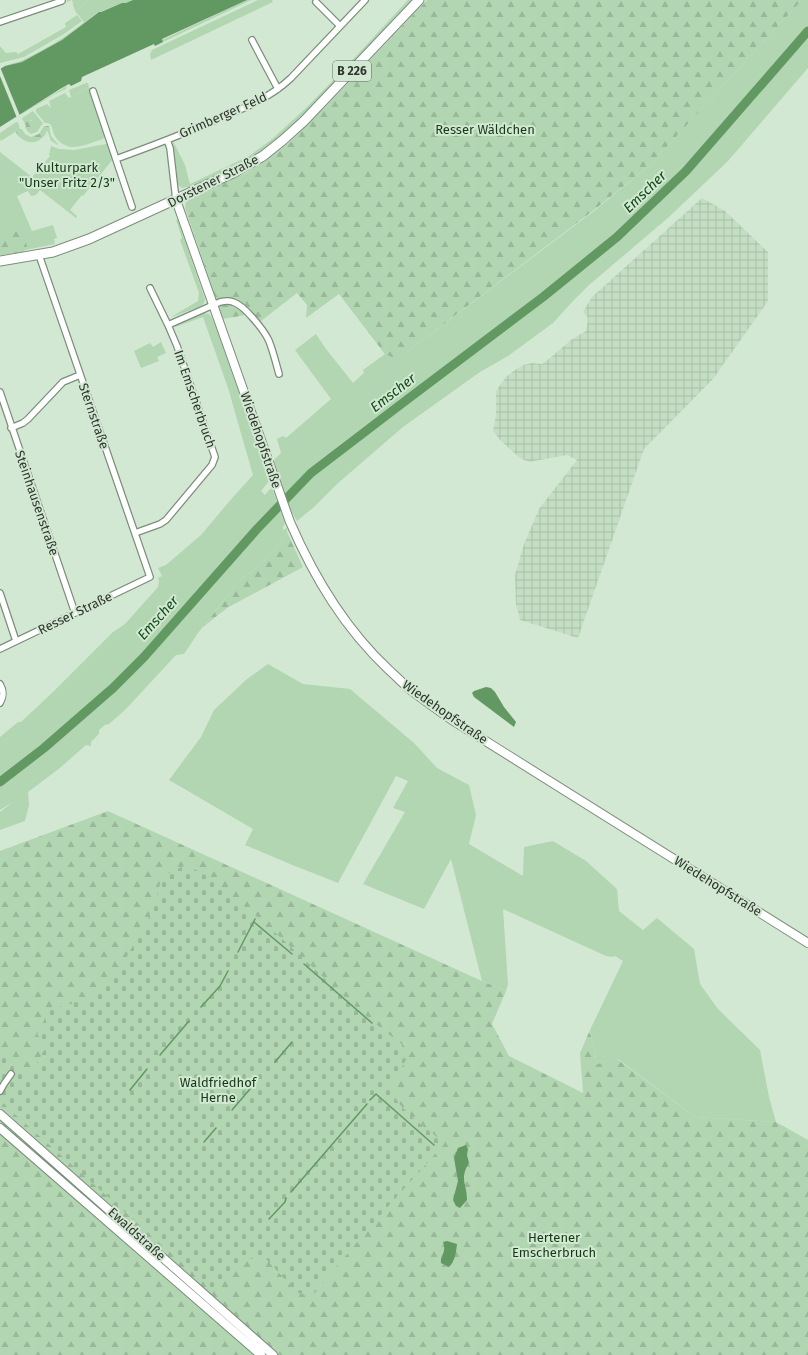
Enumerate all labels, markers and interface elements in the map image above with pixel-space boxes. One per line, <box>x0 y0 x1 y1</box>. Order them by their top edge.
road number: B 226 <box>333 61 371 81</box>
street label: Grimberger Feld <box>177 89 269 141</box>
park label: Resser Wäldchen <box>435 122 535 137</box>
street label: Dorstener Straße <box>165 152 261 210</box>
park label: Kulturpark "Unser Fritz 2/3" <box>19 160 115 190</box>
water label: Emscher <box>620 167 670 216</box>
street label: Im Emscherbruch <box>171 348 219 450</box>
water label: Emscher <box>367 370 420 416</box>
street label: Sternstraße <box>76 381 112 451</box>
street label: Wiedehopfstraße <box>238 390 284 490</box>
street label: Steinhausenstraße <box>12 448 62 558</box>
street label: Resser Straße <box>36 589 114 637</box>
water label: Emscher <box>134 592 182 643</box>
street label: Wiedehopfstraße <box>399 677 491 747</box>
street label: Wiedehopfstraße <box>671 853 765 919</box>
park label: Waldfriedhof Herne <box>180 1075 258 1105</box>
street label: Ewaldstraße <box>105 1204 169 1264</box>
park label: Hertener Emscherbruch <box>512 1230 596 1260</box>

